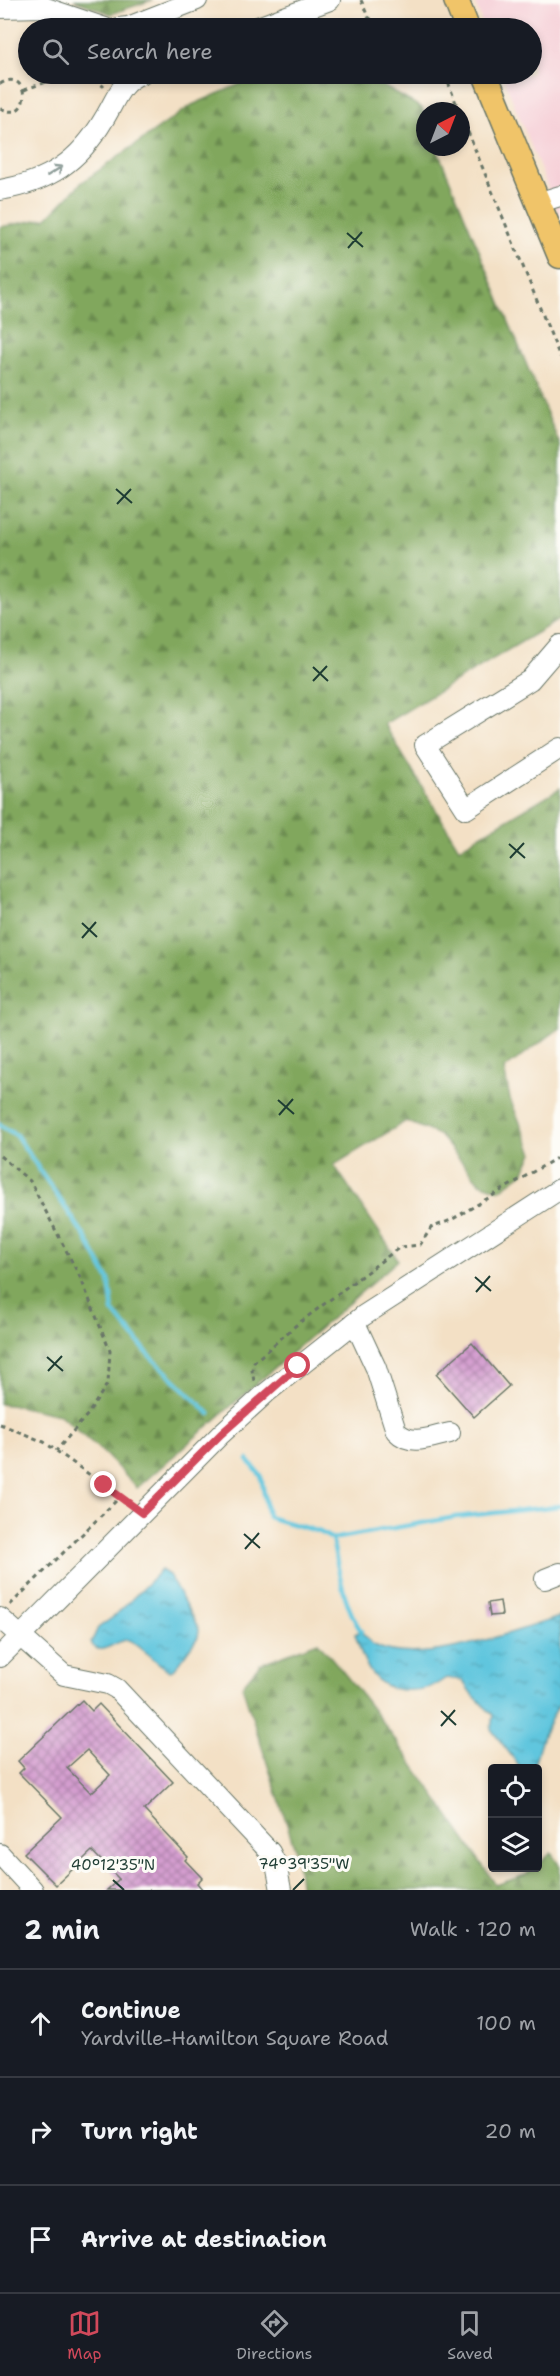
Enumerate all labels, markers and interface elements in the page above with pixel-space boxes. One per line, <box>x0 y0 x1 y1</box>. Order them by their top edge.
search box <box>18 18 542 84</box>
icon: search <box>39 35 72 68</box>
text: Search here <box>87 37 213 66</box>
north arrow <box>416 102 470 156</box>
one-way arrow <box>46 165 63 177</box>
route start <box>284 1352 310 1378</box>
route end <box>90 1471 116 1497</box>
map controls <box>488 1764 542 1872</box>
button: locate <box>488 1764 542 1818</box>
button: layers <box>488 1818 542 1872</box>
text: 74°39'35"W <box>258 1854 350 1874</box>
text: 40°12'35"N <box>71 1855 155 1875</box>
text: 2 min <box>24 1912 100 1947</box>
text: Walk · 120 m <box>410 1916 536 1942</box>
text: Continue <box>81 1996 181 2025</box>
icon: ahead <box>24 2007 57 2040</box>
text: 100 m <box>476 2010 536 2036</box>
text: Yardville-Hamilton Square Road <box>81 2025 388 2051</box>
icon: right <box>24 2115 57 2148</box>
text: Turn right <box>81 2117 198 2146</box>
text: 20 m <box>485 2118 536 2144</box>
icon: arrive <box>24 2223 57 2256</box>
text: Arrive at destination <box>81 2225 327 2254</box>
tab: Map <box>67 2307 102 2364</box>
tab: Directions <box>236 2307 313 2364</box>
tab: Saved <box>447 2307 493 2364</box>

